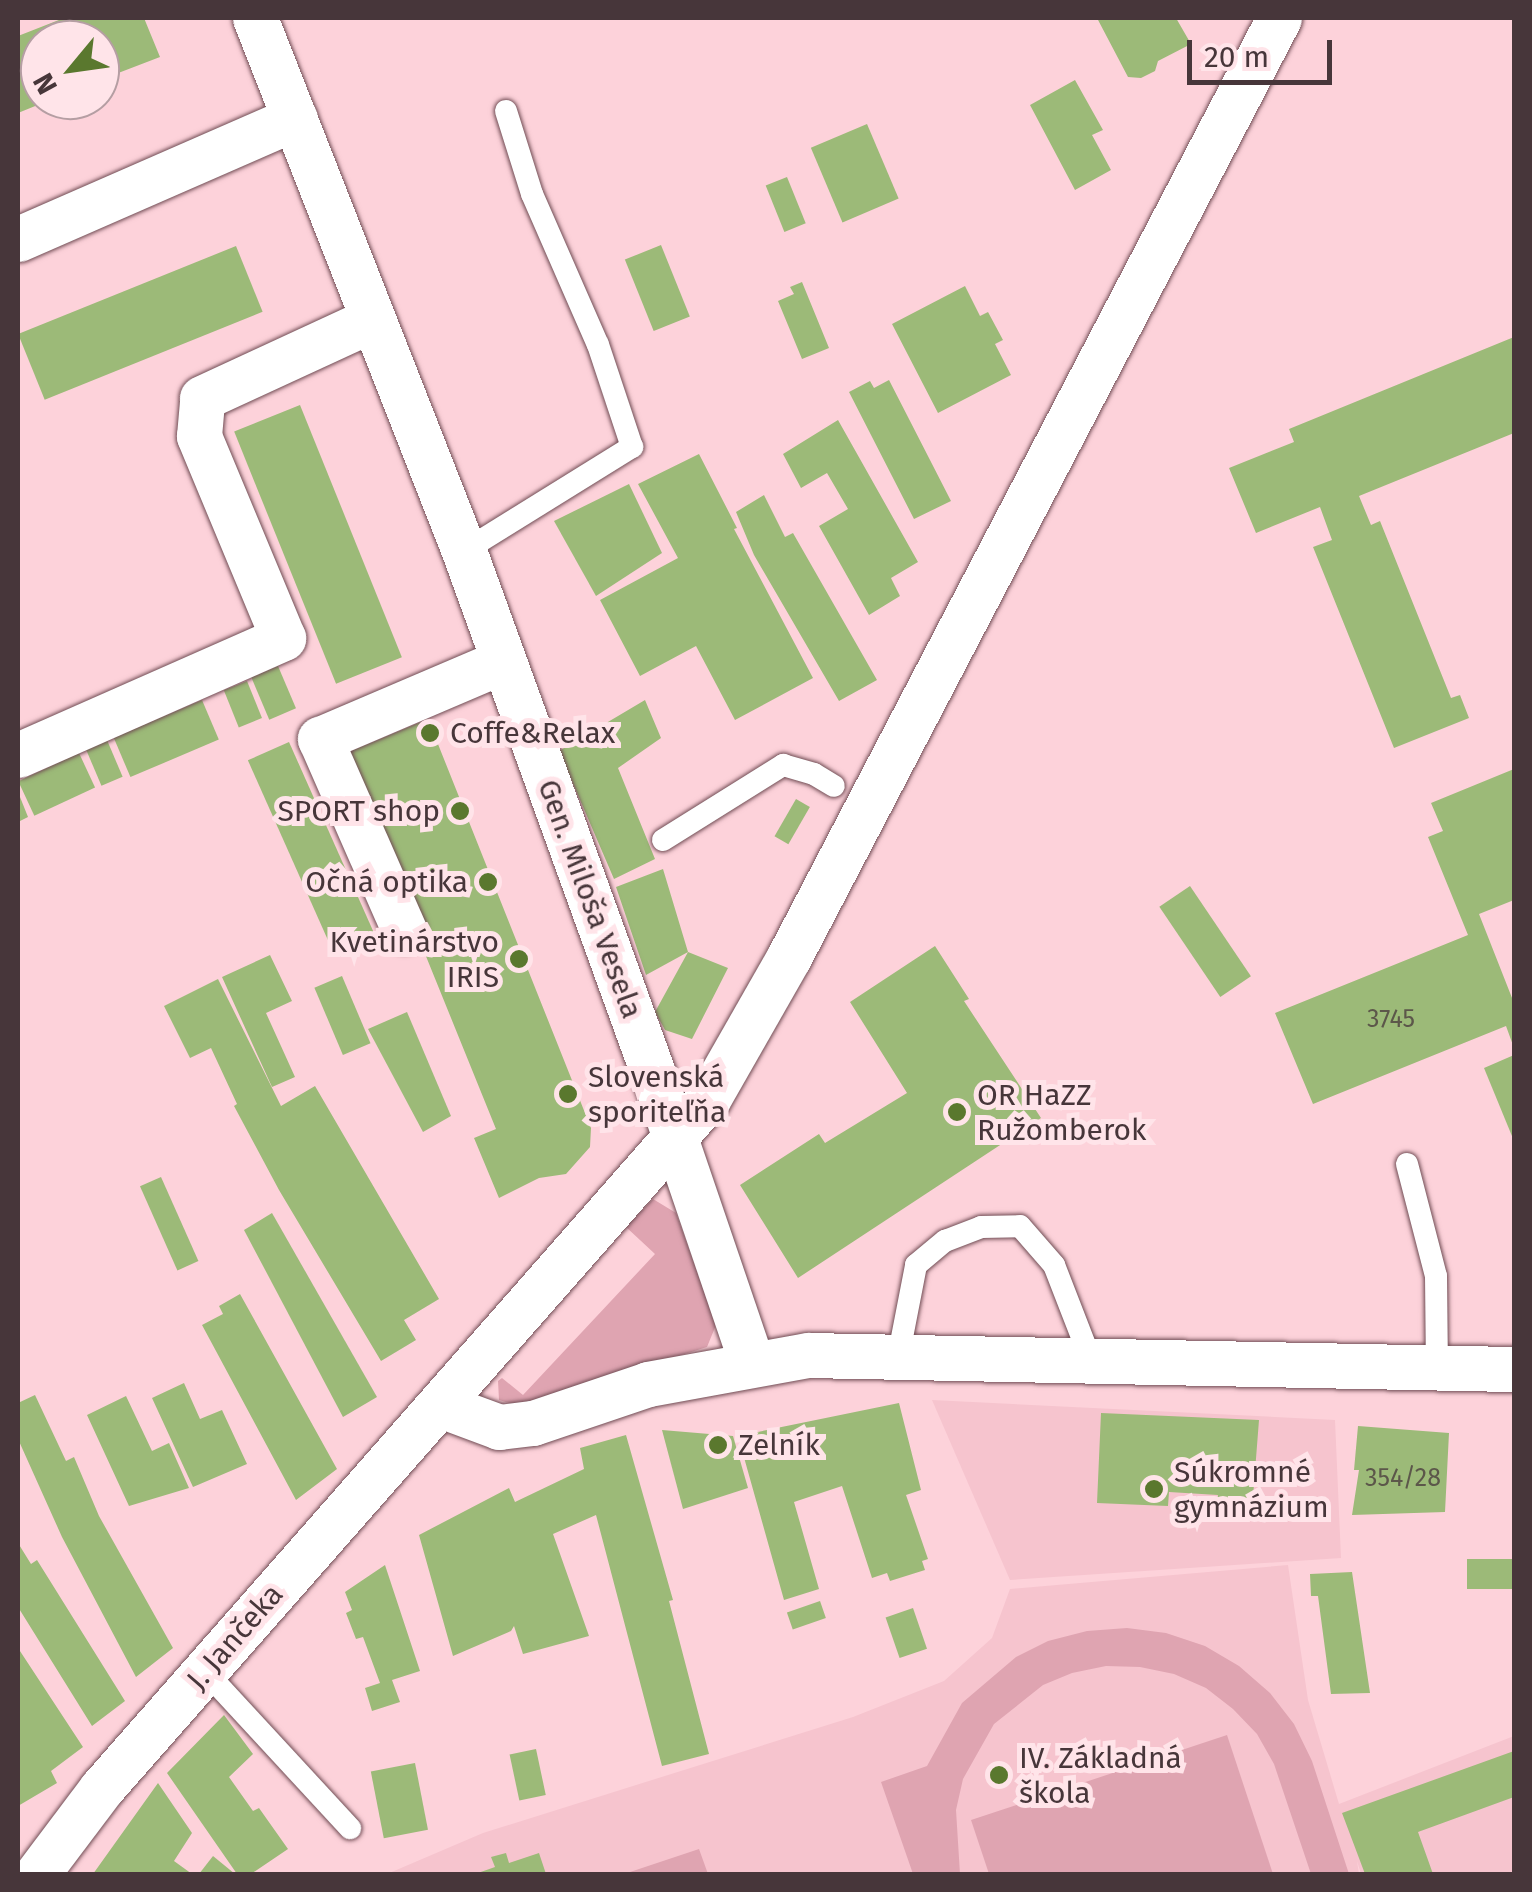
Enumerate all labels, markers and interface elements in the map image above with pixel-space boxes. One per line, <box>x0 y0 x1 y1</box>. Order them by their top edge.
north arrow <box>20 20 120 120</box>
scale bar <box>1192 20 1337 82</box>
text: 20 m <box>1204 39 1269 75</box>
text: N <box>26 68 64 100</box>
place label: Coffe&Relax <box>450 715 615 751</box>
marker: Coffe&Relax <box>419 722 441 744</box>
street label: Gen. Miloša Vesela <box>530 775 650 1023</box>
place label: SPORT shop <box>278 793 440 829</box>
marker: SPORT shop <box>449 800 471 822</box>
place label: Očná optika <box>305 864 468 900</box>
marker: Očná optika <box>477 871 499 893</box>
place label: Kvetinárstvo IRIS <box>329 924 499 994</box>
marker: Kvetinárstvo IRIS <box>508 948 530 970</box>
house number: 3745 <box>1367 1004 1415 1034</box>
place label: Slovenská sporiteľňa <box>588 1059 726 1130</box>
place label: OR HaZZ Ružomberok <box>977 1077 1146 1148</box>
marker: Slovenská sporiteľňa <box>557 1083 579 1105</box>
marker: OR HaZZ Ružomberok <box>946 1101 968 1123</box>
place label: Zelník <box>738 1427 820 1463</box>
marker: Zelník <box>707 1434 729 1456</box>
place label: Súkromné gymnázium <box>1174 1454 1329 1524</box>
house number: 354/28 <box>1365 1463 1441 1493</box>
marker: Súkromné gymnázium <box>1143 1478 1165 1500</box>
street label: J. Jančeka <box>179 1577 291 1697</box>
place label: IV. Základná škola <box>1019 1740 1182 1810</box>
marker: IV. Základná škola <box>988 1764 1010 1786</box>

